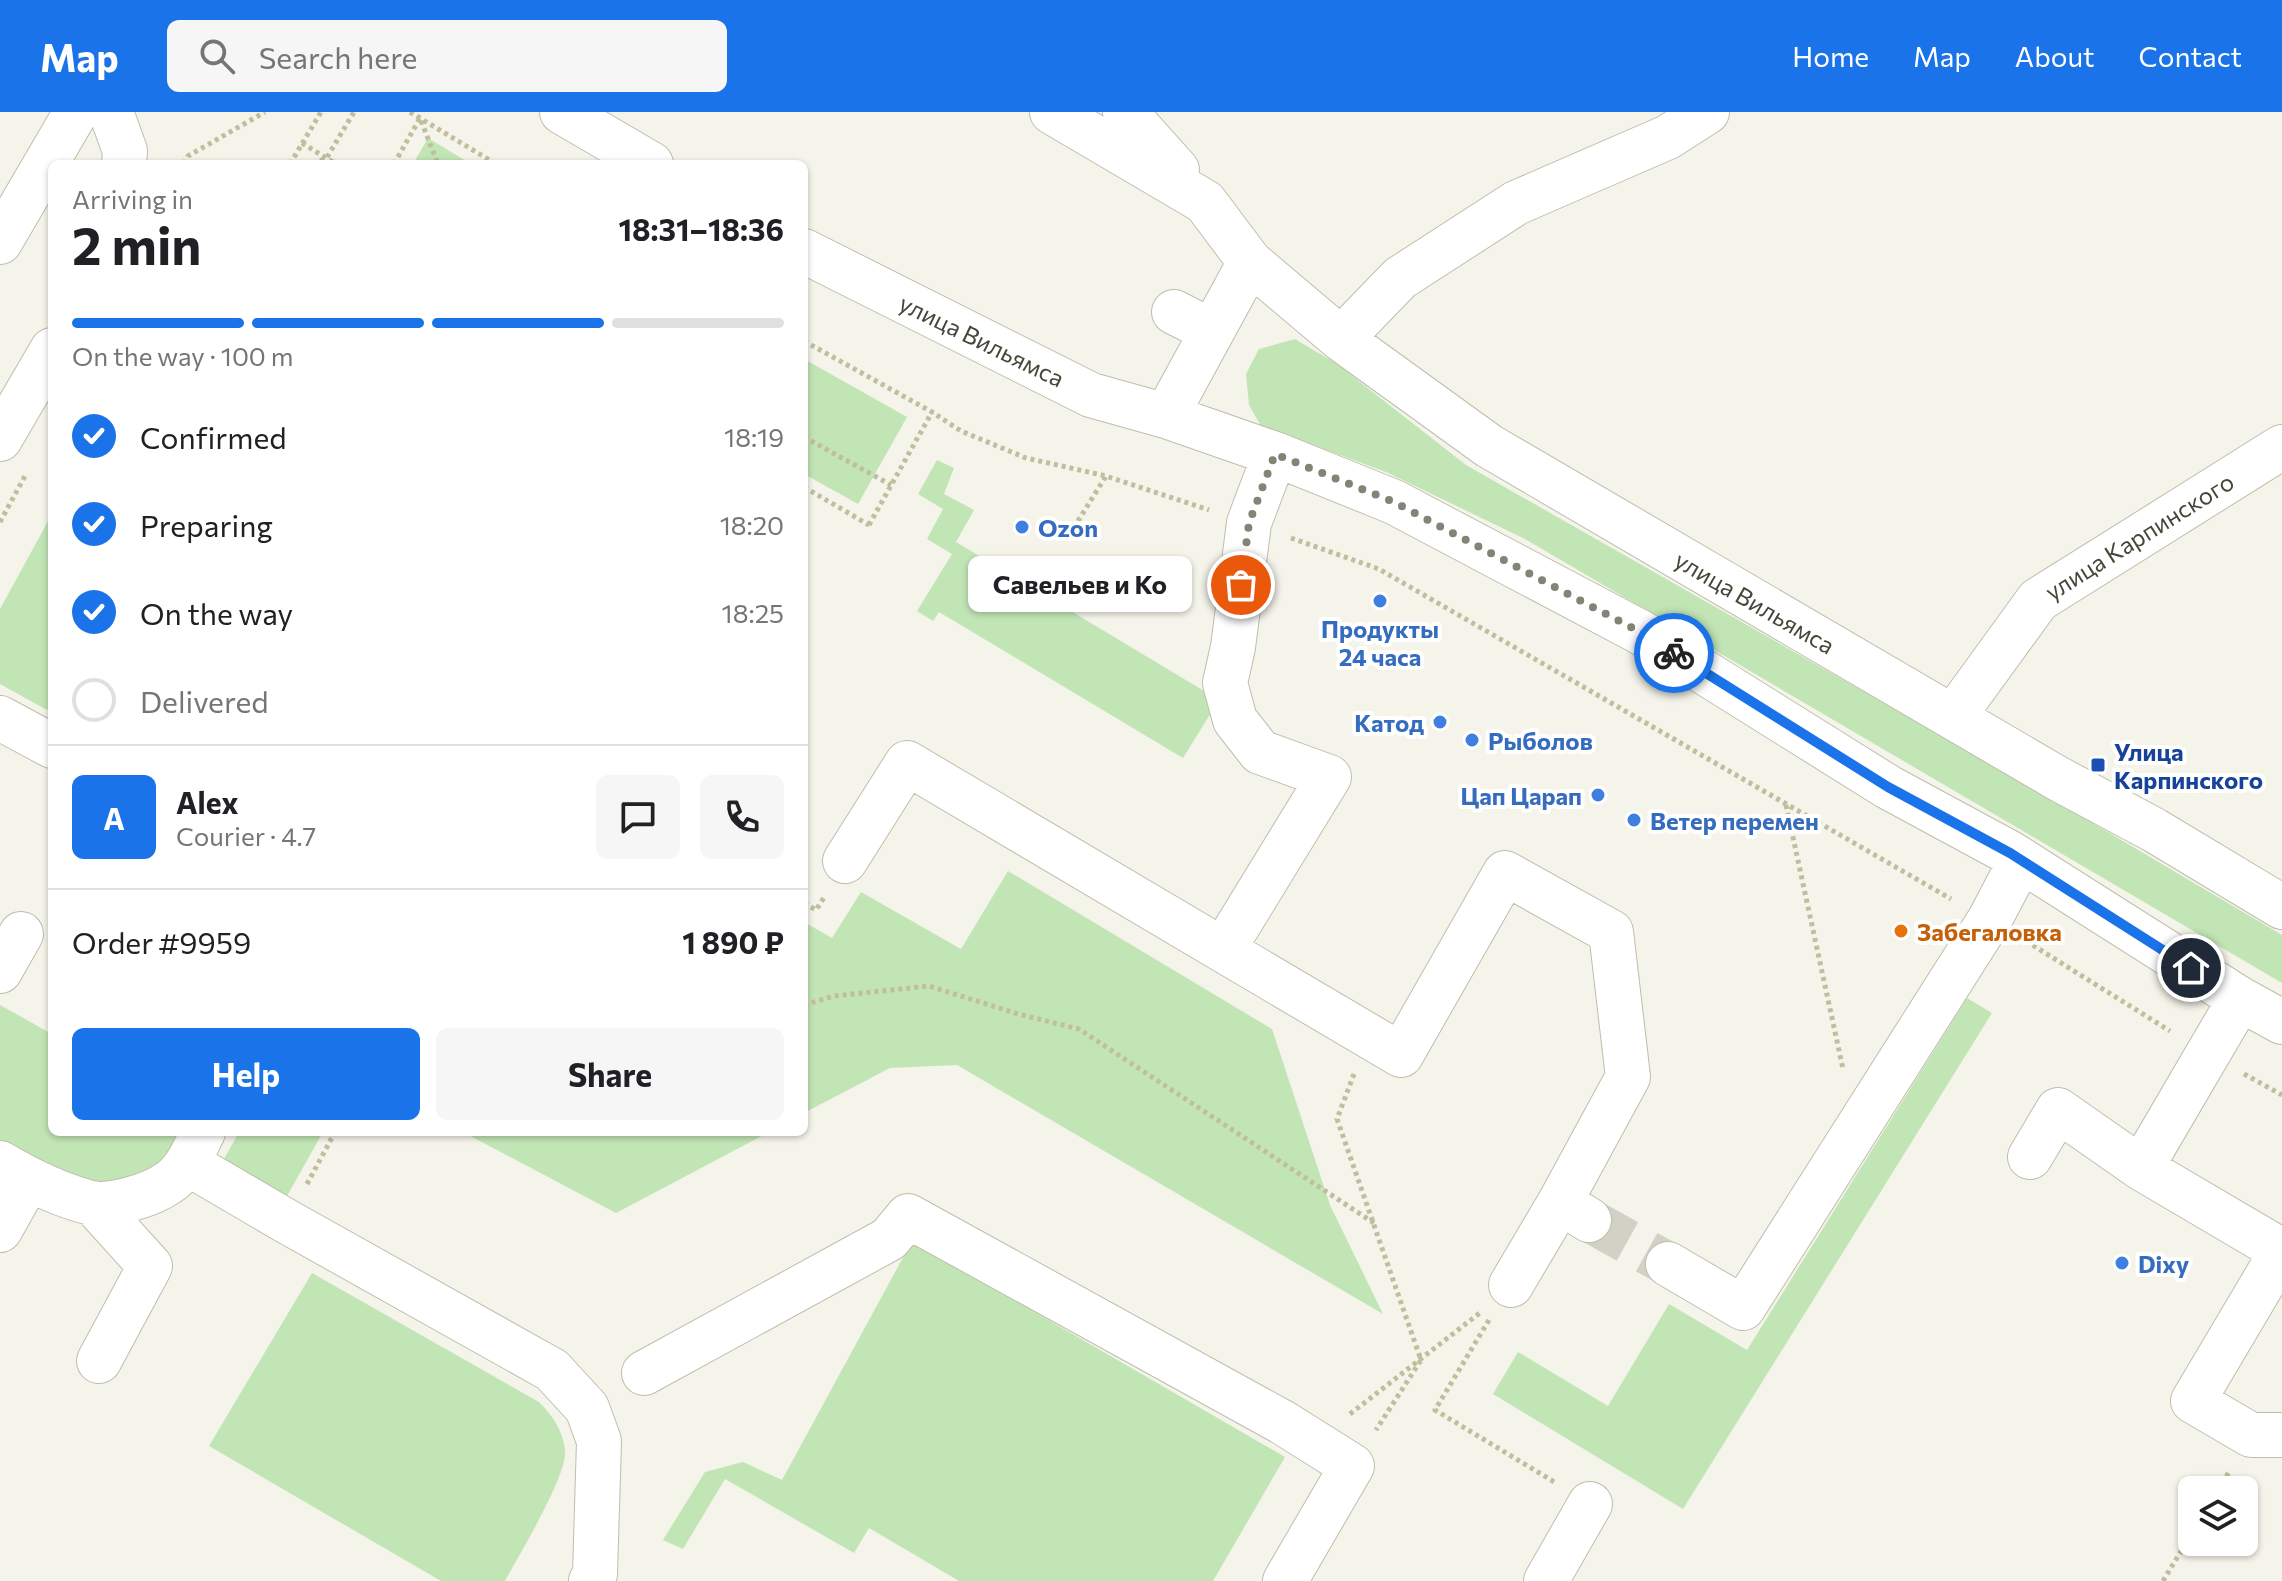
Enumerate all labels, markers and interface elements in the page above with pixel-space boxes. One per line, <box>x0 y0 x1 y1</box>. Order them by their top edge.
search box <box>167 20 727 92</box>
text: Map <box>40 33 119 80</box>
icon: search <box>195 34 239 78</box>
text: Search here <box>259 38 417 75</box>
text: Home <box>1792 39 1869 73</box>
text: Map <box>1913 39 1971 73</box>
text: About <box>2015 39 2095 73</box>
text: Contact <box>2139 39 2242 73</box>
text: Arriving in <box>72 183 193 214</box>
text: 18:31–18:36 <box>618 210 784 247</box>
text: 2 min <box>72 212 201 276</box>
street label: улица Вильямса <box>895 288 1069 392</box>
text: On the way · 100 m <box>72 340 294 371</box>
icon: check <box>72 414 116 458</box>
text: Confirmed <box>140 418 287 455</box>
text: 18:19 <box>724 421 784 452</box>
street label: улица Карпинского <box>2039 466 2239 606</box>
icon: check <box>72 502 116 546</box>
text: Preparing <box>140 506 273 543</box>
text: 18:20 <box>720 509 784 540</box>
place label: Ozon <box>1038 513 1098 542</box>
marker: Ozon <box>1013 518 1031 536</box>
street label: улица Вильямса <box>1670 545 1840 659</box>
pin <box>1207 551 1275 619</box>
callout: Савельев и Ко <box>969 557 1193 613</box>
icon: bag <box>1219 563 1263 607</box>
text: Савельев и Ко <box>993 568 1167 599</box>
icon: check <box>72 590 116 634</box>
marker: Продукты 24 часа <box>1371 592 1389 610</box>
text: On the way <box>140 594 293 631</box>
text: 18:25 <box>722 597 784 628</box>
courier <box>1634 613 1714 693</box>
place label: Продукты 24 часа <box>1321 614 1439 671</box>
icon: bike <box>1652 631 1696 675</box>
text: Delivered <box>140 682 269 719</box>
place label: Катод <box>1354 708 1424 737</box>
marker: Катод <box>1431 713 1449 731</box>
place label: Рыболов <box>1488 726 1593 755</box>
marker: Рыболов <box>1463 731 1481 749</box>
place label: Улица Карпинского <box>2114 737 2263 794</box>
marker: Улица Карпинского <box>2089 756 2107 774</box>
button: chat <box>596 775 680 859</box>
button: phone <box>700 775 784 859</box>
place label: Цап Царап <box>1461 781 1582 810</box>
text: Alex <box>176 783 239 820</box>
marker: Цап Царап <box>1589 786 1607 804</box>
text: A <box>103 799 125 836</box>
place label: Ветер перемен <box>1650 806 1819 835</box>
marker: Ветер перемен <box>1625 811 1643 829</box>
text: Courier · 4.7 <box>176 820 316 851</box>
place label: Забегаловка <box>1917 917 2062 946</box>
marker: Забегаловка <box>1892 922 1910 940</box>
text: Order #9959 <box>72 923 251 960</box>
text: 1 890 ₽ <box>682 923 784 960</box>
pin <box>2157 934 2225 1002</box>
icon: home <box>2169 946 2213 990</box>
button: Help <box>72 1028 420 1120</box>
button: Share <box>436 1028 784 1120</box>
place label: Dixy <box>2138 1249 2189 1278</box>
marker: Dixy <box>2113 1254 2131 1272</box>
map controls <box>2178 1476 2258 1556</box>
button: layers <box>2178 1476 2258 1556</box>

